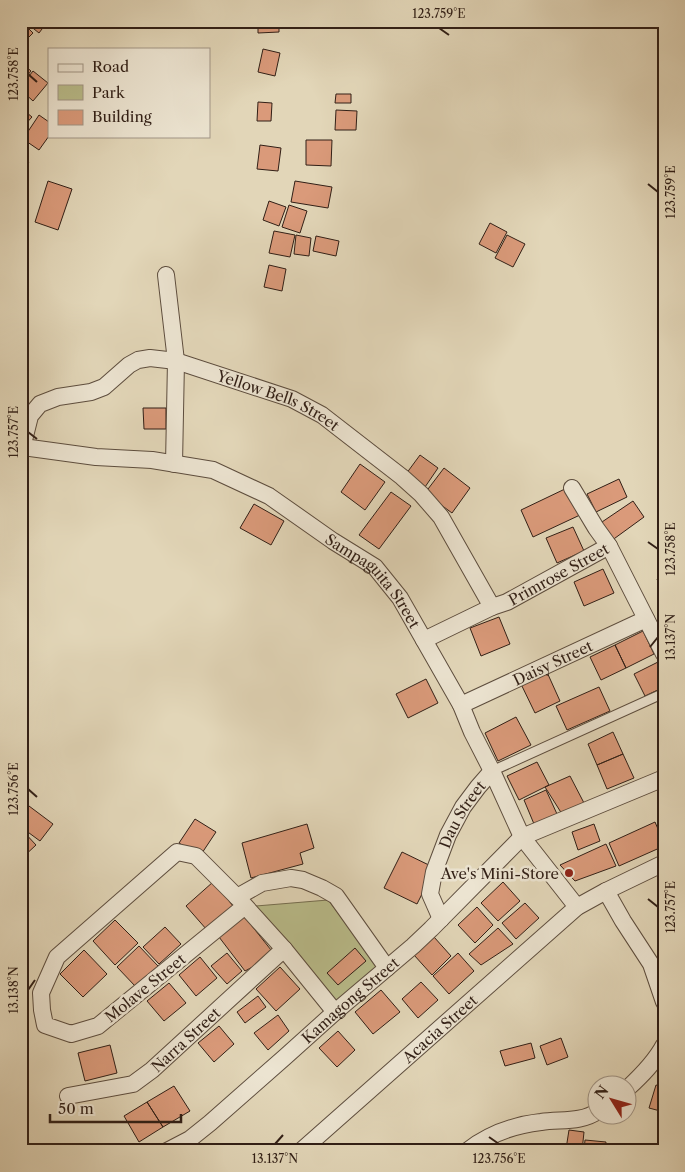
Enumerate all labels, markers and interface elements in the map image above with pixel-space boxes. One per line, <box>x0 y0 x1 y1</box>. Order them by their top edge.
text: 123.759°E <box>412 6 466 21</box>
text: 123.758°E <box>6 47 21 101</box>
legend <box>48 48 210 138</box>
text: Road <box>92 57 129 76</box>
text: Park <box>92 83 126 102</box>
text: Building <box>92 107 152 126</box>
text: 123.759°E <box>663 165 678 219</box>
street label: Yellow Bells Street <box>214 365 344 435</box>
text: 123.757°E <box>6 406 21 458</box>
text: 123.758°E <box>663 522 678 576</box>
street label: Sampaguita Street <box>322 529 425 632</box>
street label: Primrose Street <box>505 538 612 609</box>
text: 13.137°N <box>663 614 678 660</box>
street label: Daisy Street <box>510 635 596 689</box>
text: 123.756°E <box>6 762 21 816</box>
street label: Dau Street <box>434 776 490 851</box>
place label: Ave's Mini-Store <box>440 864 559 883</box>
marker: Ave's Mini-Store <box>563 867 575 879</box>
text: 123.757°E <box>663 881 678 933</box>
street label: Molave Street <box>101 949 190 1026</box>
street label: Kamagong Street <box>297 952 403 1047</box>
text: 13.138°N <box>6 966 21 1014</box>
street label: Acacia Street <box>398 990 481 1067</box>
street label: Narra Street <box>147 1003 224 1076</box>
north arrow <box>588 1074 638 1124</box>
text: N <box>591 1082 612 1102</box>
scale bar <box>50 1092 181 1124</box>
text: 50 m <box>58 1099 94 1118</box>
text: 13.137°N <box>252 1151 298 1166</box>
text: 123.756°E <box>472 1151 526 1166</box>

